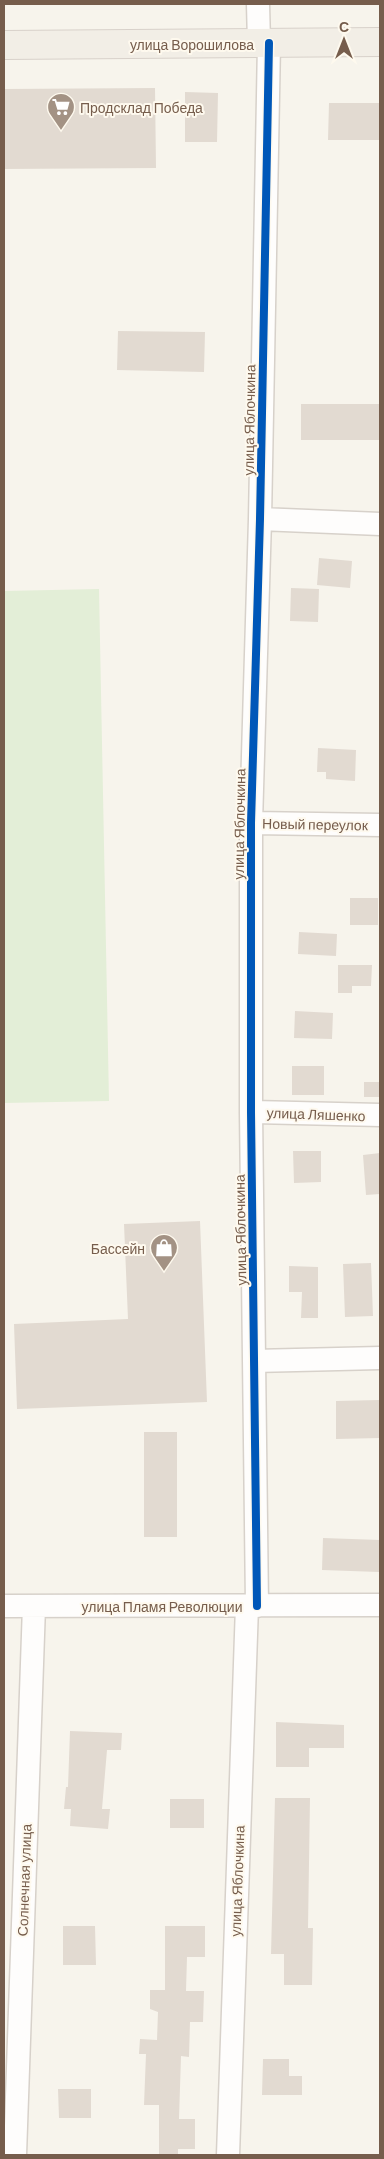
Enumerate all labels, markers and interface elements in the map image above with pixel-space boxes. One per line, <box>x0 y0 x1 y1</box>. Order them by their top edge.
north arrow <box>319 15 369 65</box>
text: С <box>339 18 349 35</box>
street label: улица Ворошилова <box>130 36 254 53</box>
supermarket icon: Продсклад Победа <box>46 92 76 131</box>
place label: Продсклад Победа <box>80 99 203 116</box>
street label: улица Яблочкина <box>240 364 258 476</box>
street label: улица Яблочкина <box>230 768 248 880</box>
street label: Новый переулок <box>262 815 369 833</box>
street label: улица Ляшенко <box>266 1104 366 1124</box>
street label: улица Яблочкина <box>231 1174 249 1286</box>
shop icon: Бассейн <box>149 1233 179 1272</box>
place label: Бассейн <box>91 1240 145 1257</box>
street label: улица Пламя Революции <box>82 1598 242 1615</box>
street label: Солнечная улица <box>14 1823 34 1937</box>
street label: улица Яблочкина <box>227 1825 247 1937</box>

